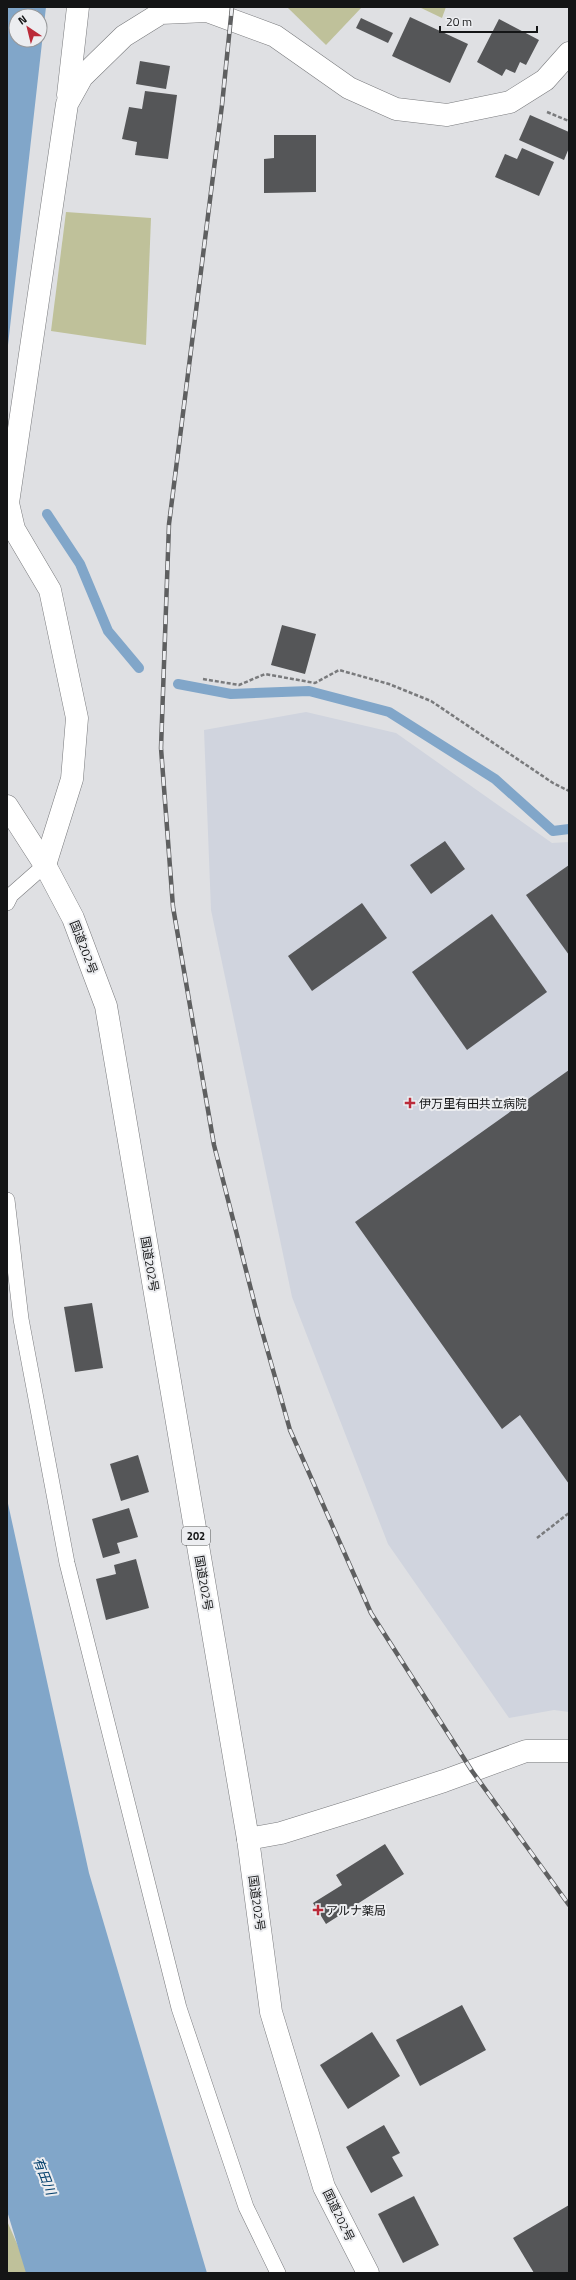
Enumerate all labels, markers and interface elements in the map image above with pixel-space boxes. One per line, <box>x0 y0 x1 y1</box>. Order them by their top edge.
north arrow <box>8 8 48 48</box>
scale bar <box>440 8 537 34</box>
text: N <box>15 11 30 29</box>
text: 20 m <box>446 12 472 31</box>
street label: 国道202号 <box>65 917 103 977</box>
place label: 伊万里有田共立病院 <box>419 1094 527 1113</box>
marker: 伊万里有田共立病院 <box>404 1097 416 1109</box>
street label: 国道202号 <box>136 1235 164 1293</box>
road number: 202 <box>182 1527 210 1545</box>
street label: 国道202号 <box>190 1554 218 1612</box>
street label: 国道202号 <box>244 1874 270 1932</box>
place label: アルナ薬局 <box>326 1901 386 1920</box>
marker: アルナ薬局 <box>313 1905 323 1915</box>
water label: 有田川 <box>29 2154 62 2200</box>
street label: 国道202号 <box>318 2186 360 2244</box>

